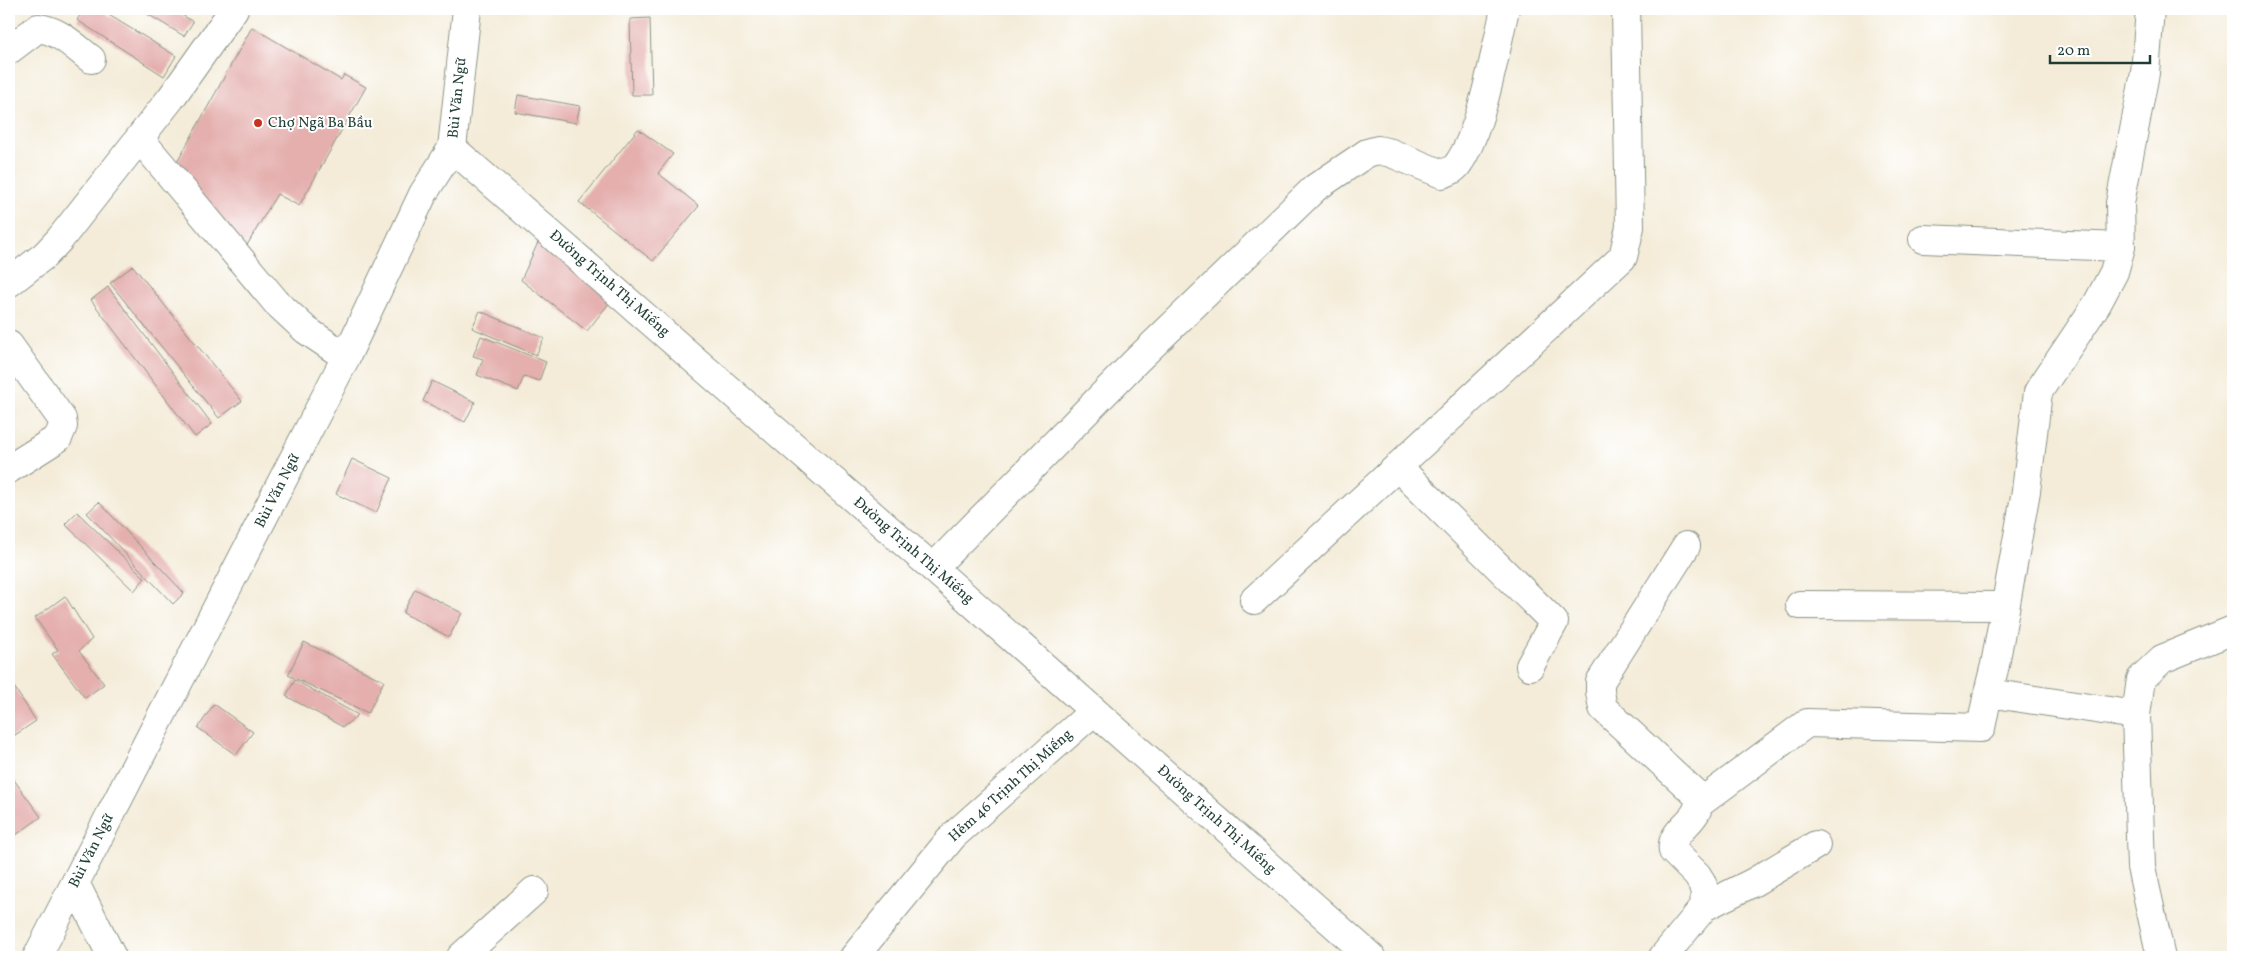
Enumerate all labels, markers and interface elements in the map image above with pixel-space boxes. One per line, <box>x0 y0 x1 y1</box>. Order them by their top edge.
scale bar <box>2050 32 2150 64</box>
text: 20 m <box>2057 41 2090 62</box>
street label: Bùi Văn Ngữ <box>443 56 473 140</box>
place label: Chợ Ngã Ba Bầu <box>268 113 373 134</box>
marker: Chợ Ngã Ba Bầu <box>252 117 264 129</box>
street label: Đường Trịnh Thị Miếng <box>544 226 674 343</box>
street label: Bùi Văn Ngữ <box>250 450 306 532</box>
street label: Đường Trịnh Thị Miếng <box>848 493 978 610</box>
street label: Hẻm 46 Trịnh Thị Miếng <box>944 724 1078 847</box>
street label: Đường Trịnh Thị Miếng <box>1152 761 1280 880</box>
street label: Bùi Văn Ngữ <box>64 810 120 892</box>

